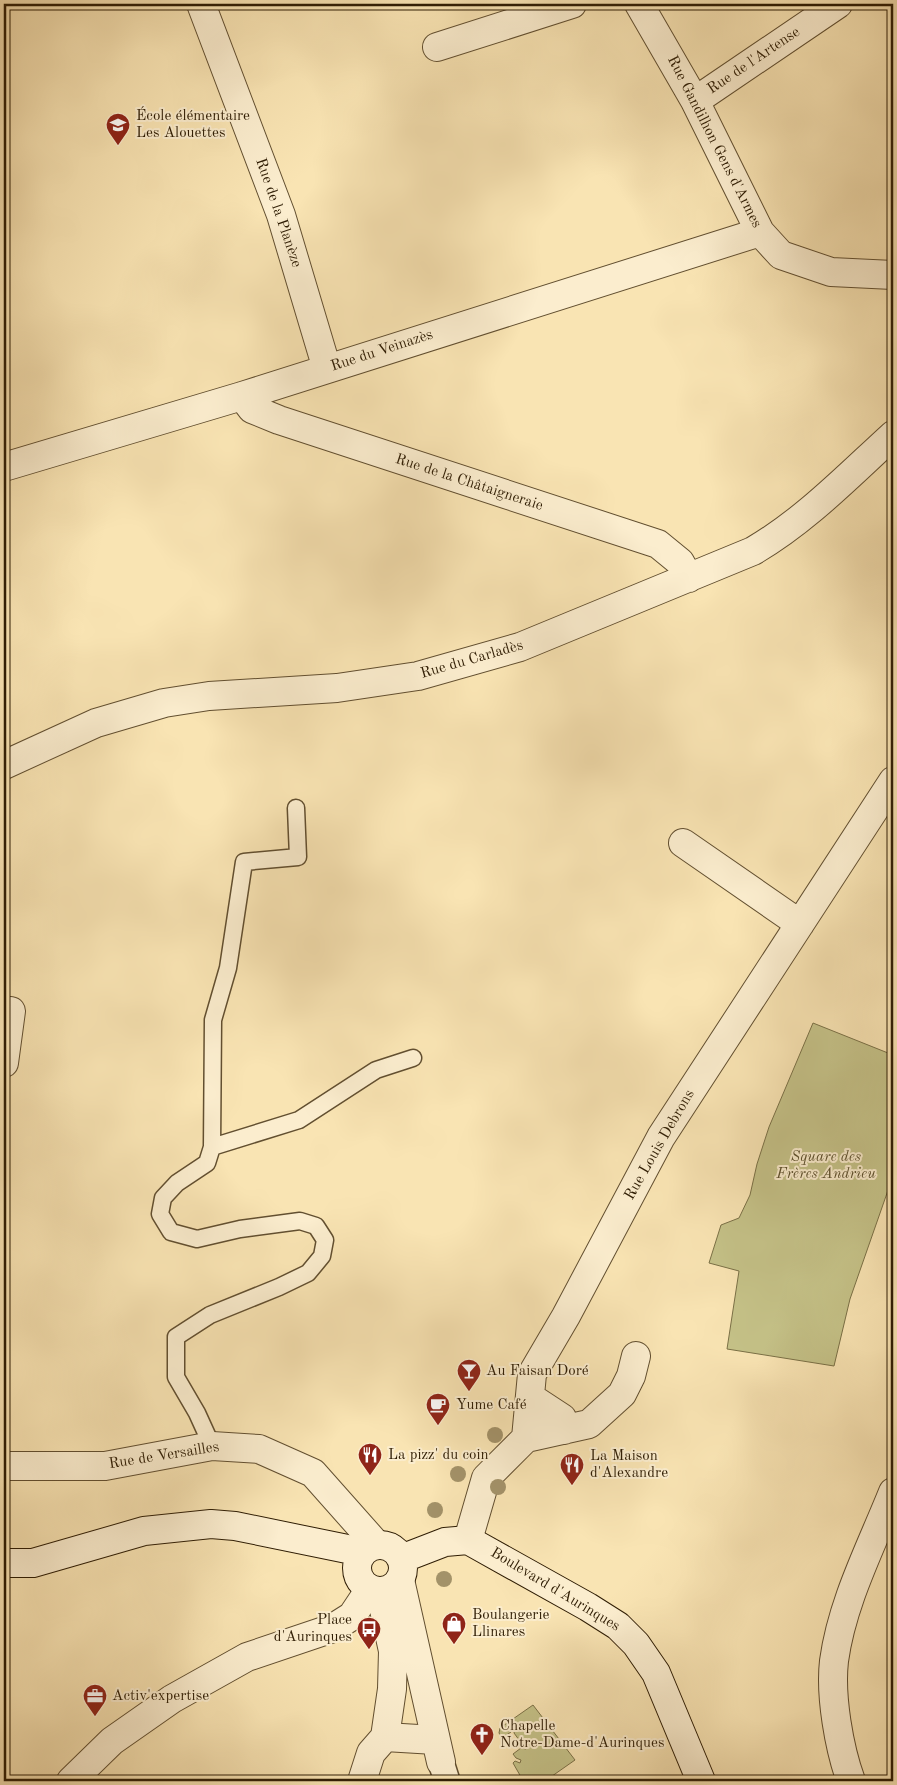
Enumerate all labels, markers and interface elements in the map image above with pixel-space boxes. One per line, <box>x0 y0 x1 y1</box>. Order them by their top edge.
street label: Rue de l'Artense <box>705 25 803 97</box>
street label: Rue Gandilhon Gens d'Armes <box>664 54 764 230</box>
place label: École élémentaire Les Alouettes <box>136 106 250 141</box>
school or university icon: École élémentaire Les Alouettes <box>105 112 131 146</box>
street label: Rue de la Planèze <box>252 156 304 270</box>
street label: Rue du Veinazès <box>329 327 435 375</box>
street label: Rue de la Châtaigneraie <box>393 452 545 514</box>
street label: Rue du Carladès <box>419 638 525 682</box>
street label: Rue Louis Debrons <box>622 1087 698 1203</box>
park label: Square des Frères Andrieu <box>775 1150 876 1182</box>
bar icon: Au Faisan Doré <box>456 1358 482 1392</box>
place label: Au Faisan Doré <box>486 1364 589 1379</box>
cafe icon: Yume Café <box>425 1392 451 1426</box>
place label: Yume Café <box>456 1398 527 1413</box>
street label: Rue de Versailles <box>108 1440 220 1472</box>
restaurant icon: La pizz' du coin <box>357 1442 383 1476</box>
place label: La pizz' du coin <box>388 1448 489 1463</box>
place label: La Maison d'Alexandre <box>590 1449 668 1481</box>
restaurant icon: La Maison d'Alexandre <box>559 1452 585 1486</box>
street label: Boulevard d'Aurinques <box>488 1545 622 1635</box>
place label: Boulangerie Llinares <box>472 1608 550 1640</box>
shop icon: Boulangerie Llinares <box>441 1611 467 1645</box>
place label: Place d'Aurinques <box>274 1613 352 1645</box>
bus stop icon: Place d'Aurinques <box>356 1616 382 1650</box>
office icon: Activ'expertise <box>82 1683 108 1717</box>
place label: Activ'expertise <box>112 1689 209 1704</box>
place label: Chapelle Notre-Dame-d'Aurinques <box>500 1719 664 1751</box>
church icon: Chapelle Notre-Dame-d'Aurinques <box>469 1722 495 1756</box>

